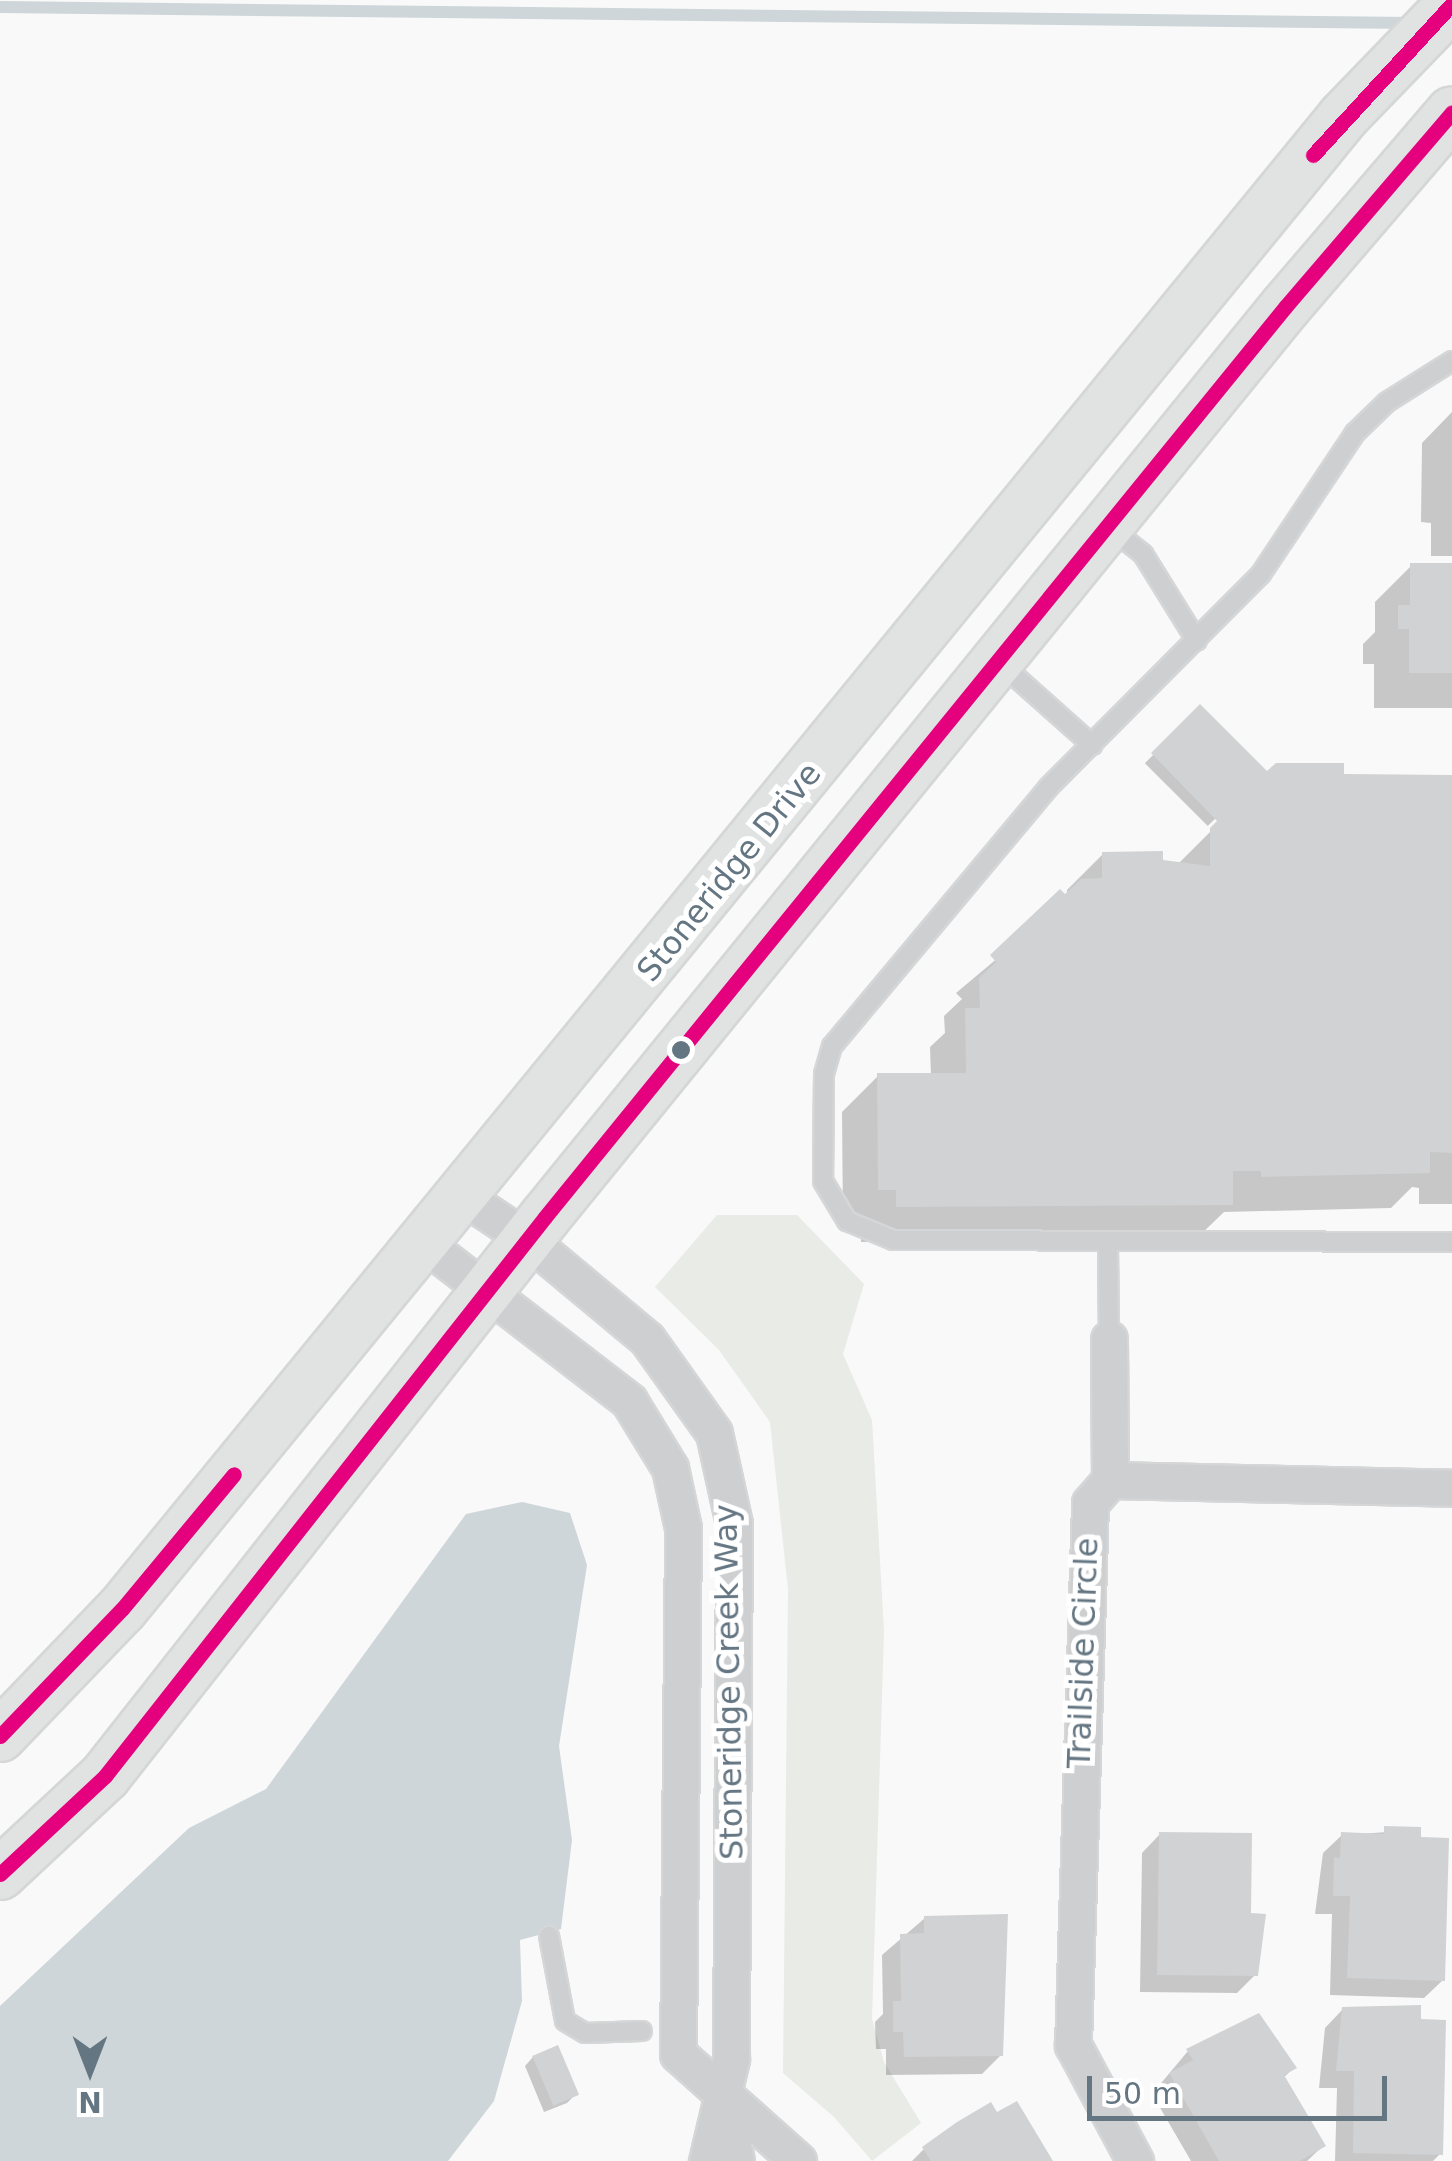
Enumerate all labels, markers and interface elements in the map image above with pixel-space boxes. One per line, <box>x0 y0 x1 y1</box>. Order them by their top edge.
street label: Stoneridge Drive <box>629 755 829 989</box>
unlabelled marker <box>671 1040 691 1060</box>
street label: Stoneridge Creek Way <box>707 1504 751 1860</box>
street label: Trailside Circle <box>1060 1537 1106 1769</box>
north arrow <box>40 2021 140 2121</box>
scale bar <box>1092 2056 1392 2118</box>
text: 50 m <box>1104 2076 1181 2111</box>
text: N <box>78 2085 102 2118</box>

